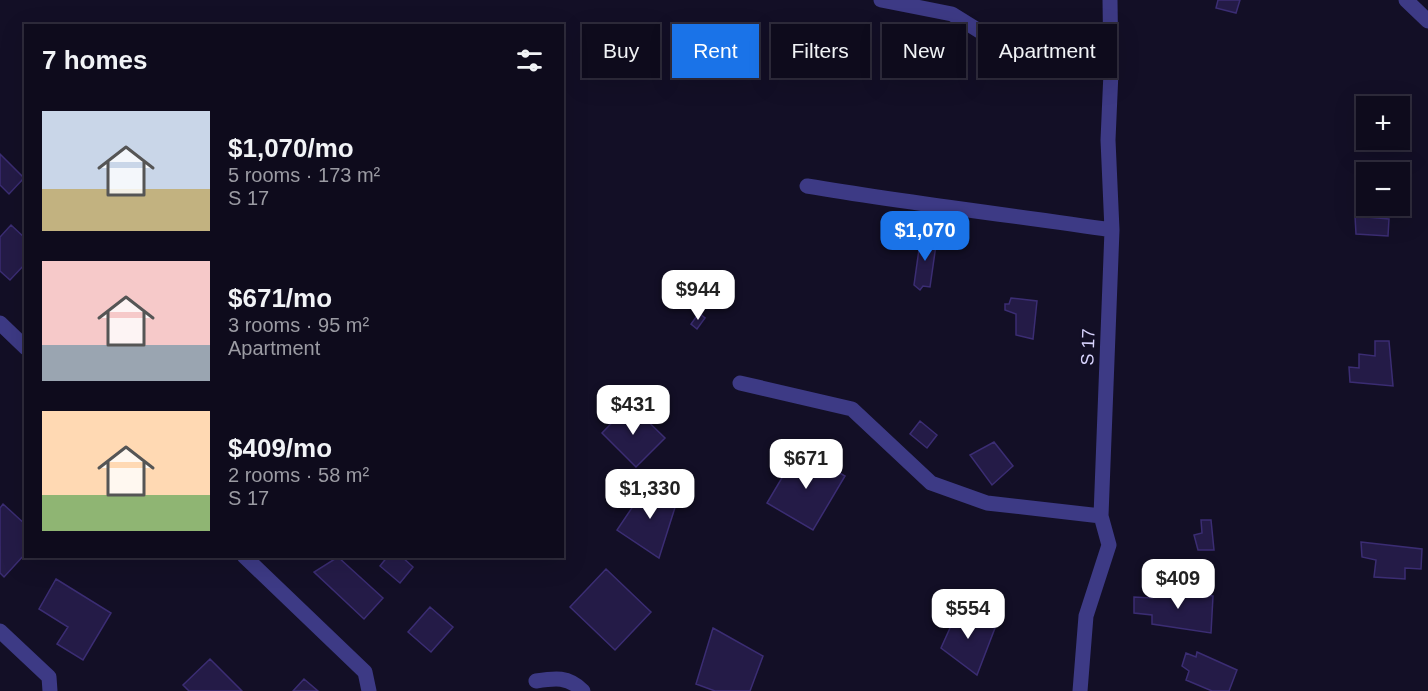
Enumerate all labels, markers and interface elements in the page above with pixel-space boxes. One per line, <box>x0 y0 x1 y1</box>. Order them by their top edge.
chip: Buy <box>582 24 660 78</box>
chip: Rent <box>672 24 759 78</box>
chip: Filters <box>771 24 870 78</box>
chip: New <box>882 24 966 78</box>
chip: Apartment <box>978 24 1117 78</box>
icon: filters <box>513 44 546 77</box>
text: 7 homes <box>42 45 148 75</box>
map controls <box>1356 96 1410 216</box>
button: + <box>1356 96 1410 150</box>
text: $1,070/mo <box>228 133 354 163</box>
icon: home <box>90 135 162 207</box>
button: − <box>1356 162 1410 216</box>
text: 5 rooms · 173 m² <box>228 164 380 186</box>
text: S 17 <box>228 187 269 209</box>
pin: $1,070 <box>876 211 974 262</box>
text: $1,070 <box>894 219 956 241</box>
pin: $944 <box>662 270 734 321</box>
text: $944 <box>676 278 720 300</box>
text: $671/mo <box>228 283 332 313</box>
icon: home <box>90 285 162 357</box>
text: 3 rooms · 95 m² <box>228 314 369 336</box>
street label: S 17 <box>1077 328 1099 366</box>
text: Apartment <box>228 337 320 359</box>
pin: $431 <box>597 385 669 436</box>
text: $431 <box>611 393 655 415</box>
text: $409/mo <box>228 433 332 463</box>
icon: home <box>90 435 162 507</box>
pin: $671 <box>770 439 842 490</box>
text: $671 <box>784 447 828 469</box>
text: 2 rooms · 58 m² <box>228 464 369 486</box>
pin: $1,330 <box>601 469 699 520</box>
text: $1,330 <box>619 477 681 499</box>
text: S 17 <box>228 487 269 509</box>
pin: $409 <box>1142 559 1214 610</box>
text: $409 <box>1156 567 1200 589</box>
pin: $554 <box>932 589 1004 640</box>
text: $554 <box>946 597 990 619</box>

